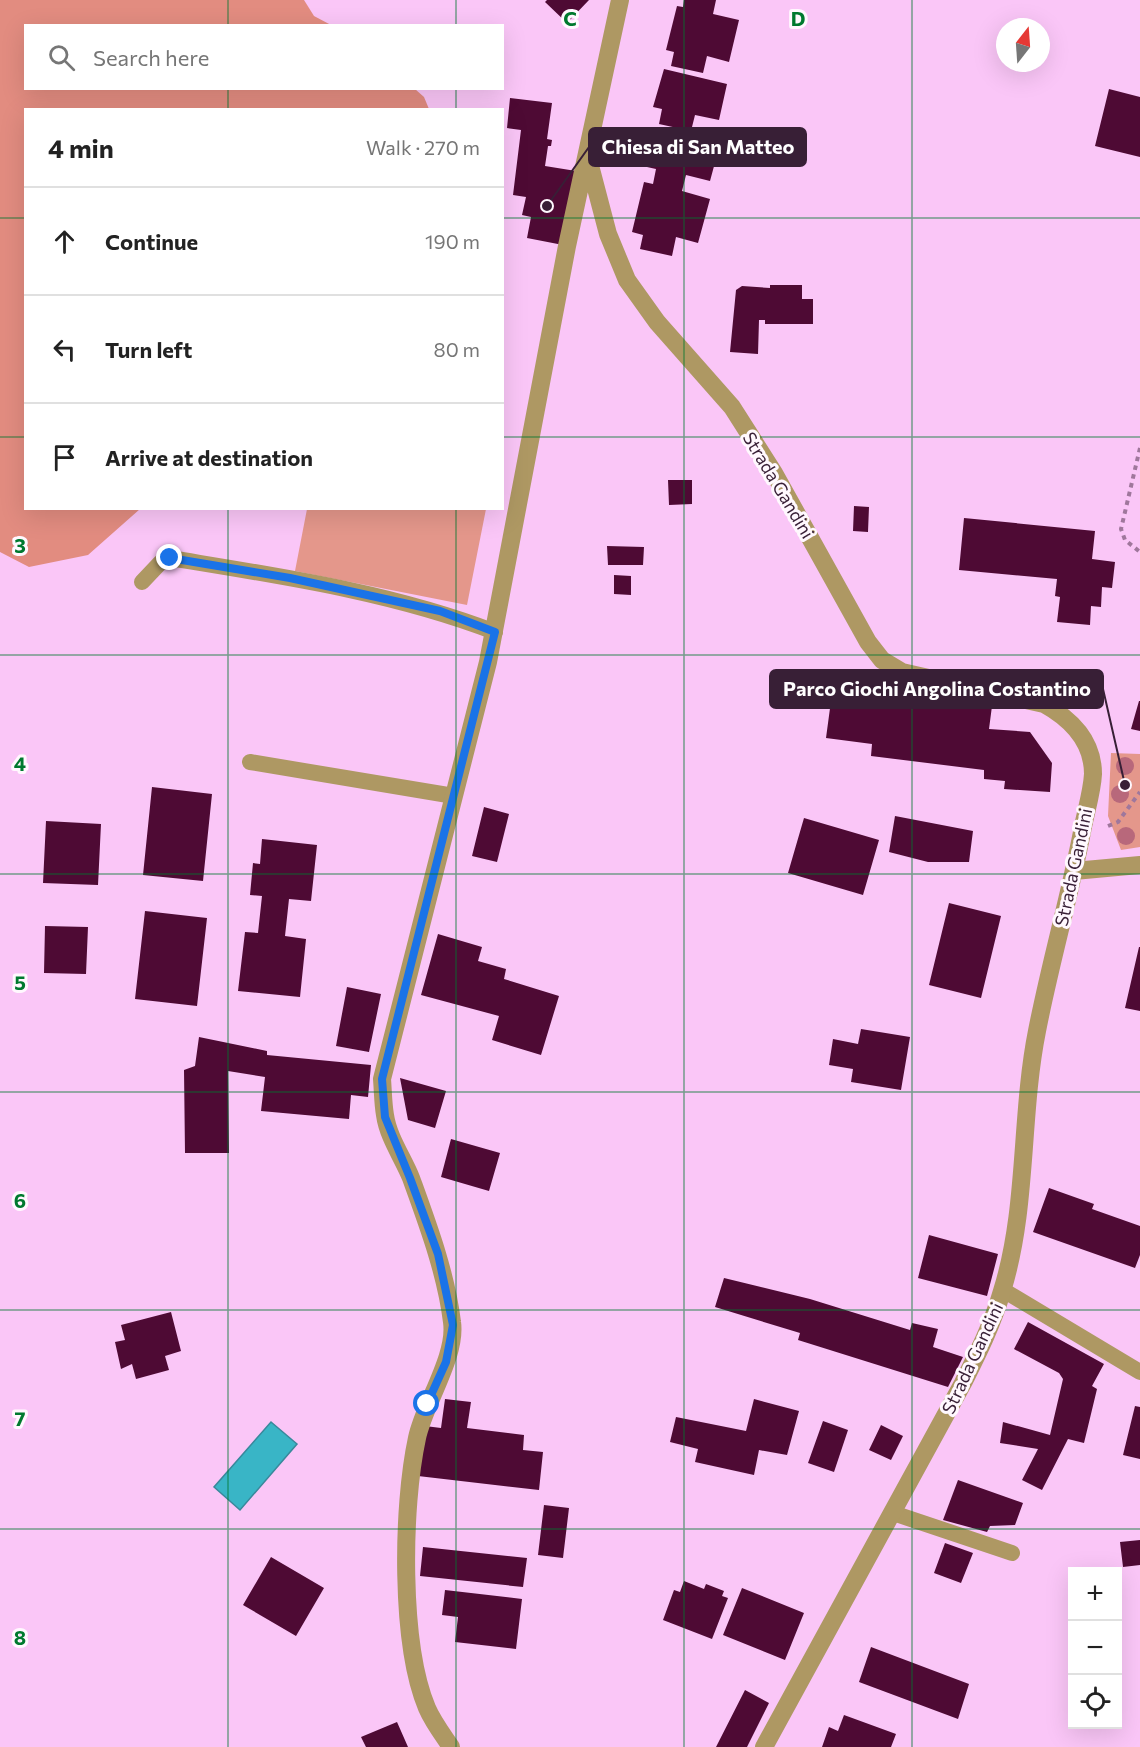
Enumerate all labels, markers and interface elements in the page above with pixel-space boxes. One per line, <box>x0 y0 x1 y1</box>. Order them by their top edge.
text: C <box>563 6 577 30</box>
text: D <box>791 6 805 30</box>
north arrow <box>996 18 1050 72</box>
search box <box>24 24 504 90</box>
icon: search <box>45 41 78 74</box>
text: Search here <box>93 44 209 71</box>
callout: Chiesa di San Matteo <box>589 128 806 166</box>
text: 4 min <box>48 132 114 163</box>
text: Chiesa di San Matteo <box>602 134 795 158</box>
text: Walk · 270 m <box>366 135 480 159</box>
icon: ahead <box>48 225 81 258</box>
text: Continue <box>105 228 198 255</box>
text: 190 m <box>425 229 480 253</box>
icon: left <box>48 333 81 366</box>
text: Turn left <box>105 336 192 363</box>
text: 80 m <box>434 337 480 361</box>
street label: Strada Gandini <box>739 428 819 542</box>
icon: arrive <box>48 441 81 474</box>
text: Arrive at destination <box>105 444 313 471</box>
text: 3 <box>14 533 26 557</box>
route end <box>156 544 182 570</box>
callout: Parco Giochi Angolina Costantino <box>770 670 1103 708</box>
text: Parco Giochi Angolina Costantino <box>783 676 1091 700</box>
text: 4 <box>14 751 26 775</box>
street label: Strada Gandini <box>1050 806 1096 928</box>
text: 5 <box>14 970 26 994</box>
text: 6 <box>14 1188 26 1212</box>
street label: Strada Gandini <box>937 1299 1007 1417</box>
route start <box>413 1390 439 1416</box>
text: 7 <box>15 1406 26 1430</box>
map controls <box>1068 1567 1122 1729</box>
button: + <box>1068 1567 1122 1621</box>
button: − <box>1068 1621 1122 1675</box>
text: 8 <box>14 1625 26 1649</box>
button: locate <box>1068 1675 1122 1729</box>

